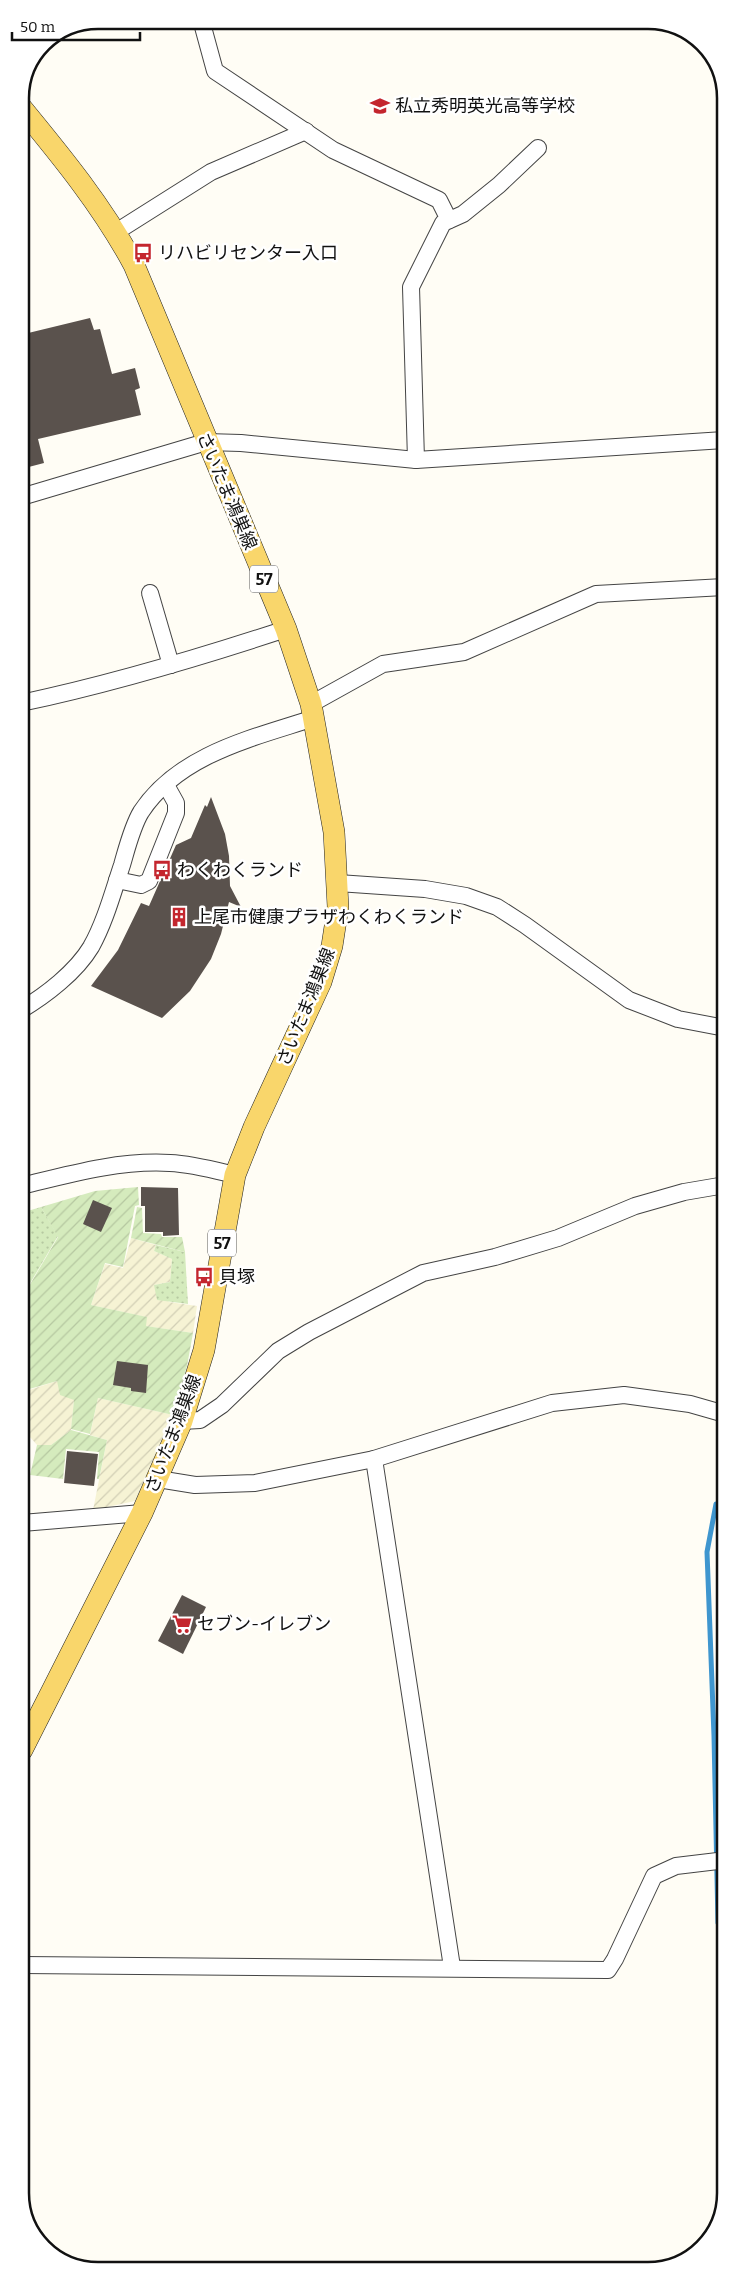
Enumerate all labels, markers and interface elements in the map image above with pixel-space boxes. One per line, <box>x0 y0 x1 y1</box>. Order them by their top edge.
scale bar <box>12 10 140 42</box>
text: 50 m <box>20 18 56 36</box>
school or university icon: 私立秀明英光高等学校 <box>369 95 391 117</box>
place label: 私立秀明英光高等学校 <box>395 95 575 117</box>
bus stop icon: リハビリセンター入口 <box>132 242 154 264</box>
place label: リハビリセンター入口 <box>158 242 338 264</box>
street label: さいたま鴻巣線 <box>192 429 262 553</box>
road number: 57 <box>250 566 278 592</box>
bus stop icon: わくわくランド <box>151 859 173 881</box>
place label: わくわくランド <box>177 859 303 881</box>
building icon: 上尾市健康プラザわくわくランド <box>168 906 190 928</box>
place label: 上尾市健康プラザわくわくランド <box>194 906 464 928</box>
street label: さいたま鴻巣線 <box>272 945 340 1069</box>
road number: 57 <box>208 1230 236 1256</box>
bus stop icon: 貝塚 <box>193 1266 215 1288</box>
place label: 貝塚 <box>219 1266 255 1288</box>
street label: さいたま鴻巣線 <box>140 1371 206 1497</box>
supermarket icon: セブン-イレブン <box>171 1613 193 1635</box>
place label: セブン-イレブン <box>197 1613 331 1635</box>

